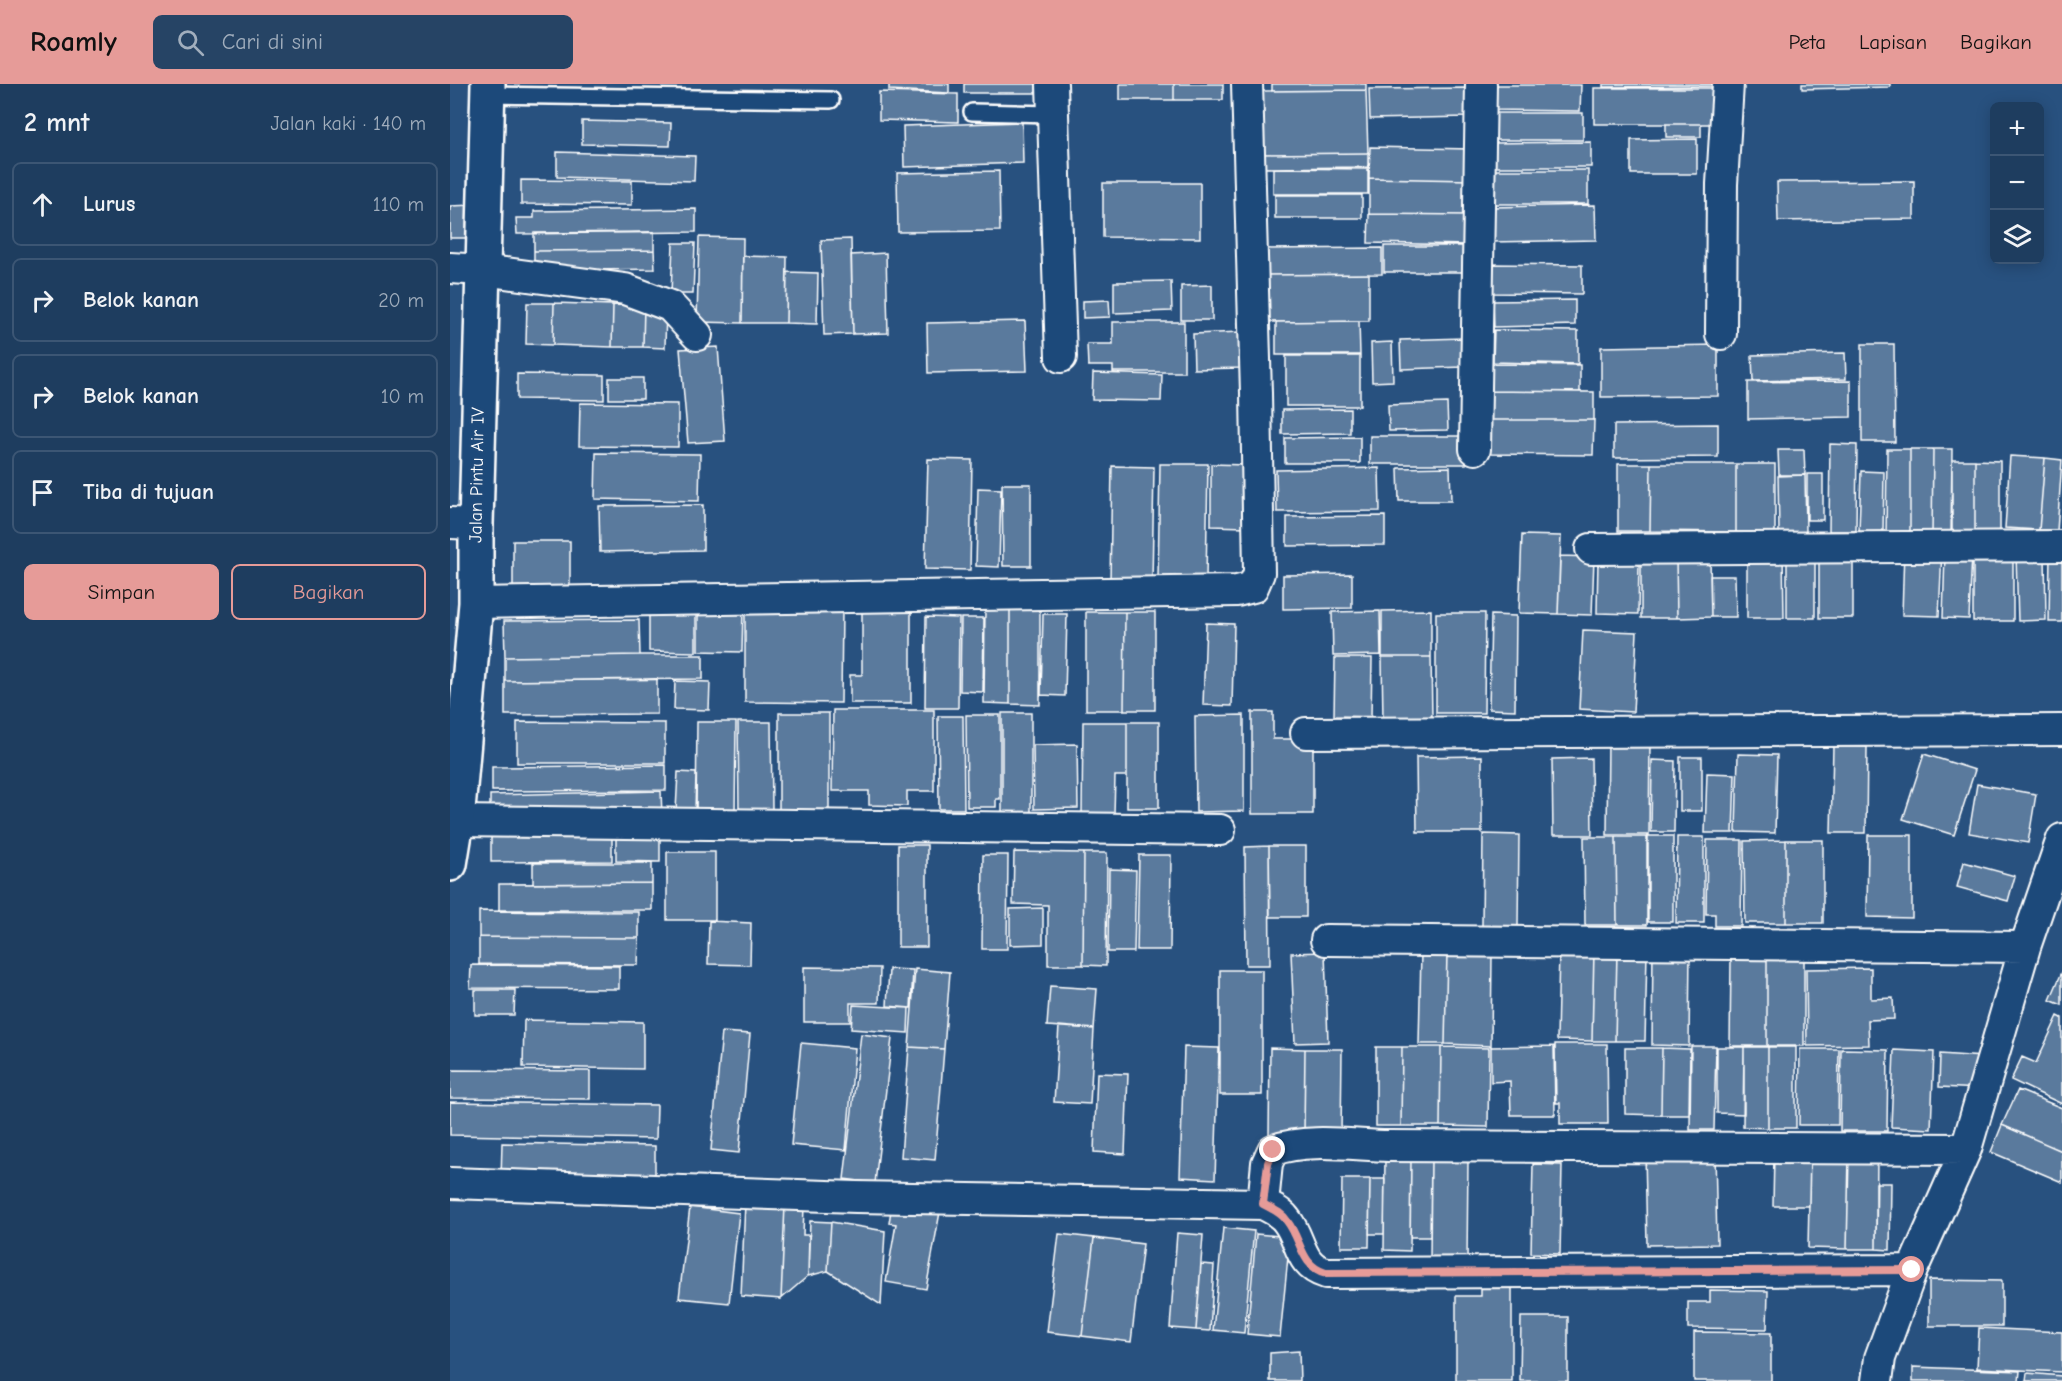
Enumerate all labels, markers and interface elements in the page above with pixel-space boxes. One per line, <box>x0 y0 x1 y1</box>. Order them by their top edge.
search box <box>153 15 573 69</box>
text: Roamly <box>30 26 117 58</box>
icon: search <box>174 26 207 59</box>
text: Cari di sini <box>222 29 323 55</box>
text: Peta <box>1788 30 1826 54</box>
text: Lapisan <box>1859 30 1927 54</box>
text: Bagikan <box>1960 30 2032 54</box>
map controls <box>1990 102 2044 264</box>
button: + <box>1990 102 2044 156</box>
text: 2 mnt <box>24 108 90 138</box>
text: Jalan kaki · 140 m <box>270 112 426 135</box>
button: − <box>1990 156 2044 210</box>
icon: ahead <box>26 188 59 221</box>
text: Lurus <box>83 191 135 217</box>
text: 110 m <box>373 193 424 216</box>
button: layers <box>1990 210 2044 264</box>
icon: right <box>26 284 59 317</box>
text: Belok kanan <box>83 287 199 313</box>
text: 20 m <box>378 289 424 312</box>
icon: right <box>26 380 59 413</box>
text: Belok kanan <box>83 383 199 409</box>
text: 10 m <box>381 385 424 408</box>
street label: Jalan Pintu Air IV <box>465 407 489 543</box>
icon: arrive <box>26 476 59 509</box>
text: Tiba di tujuan <box>83 479 214 505</box>
button: Simpan <box>24 564 219 620</box>
button: Bagikan <box>231 564 426 620</box>
route end <box>1259 1136 1285 1162</box>
route start <box>1898 1256 1924 1282</box>

